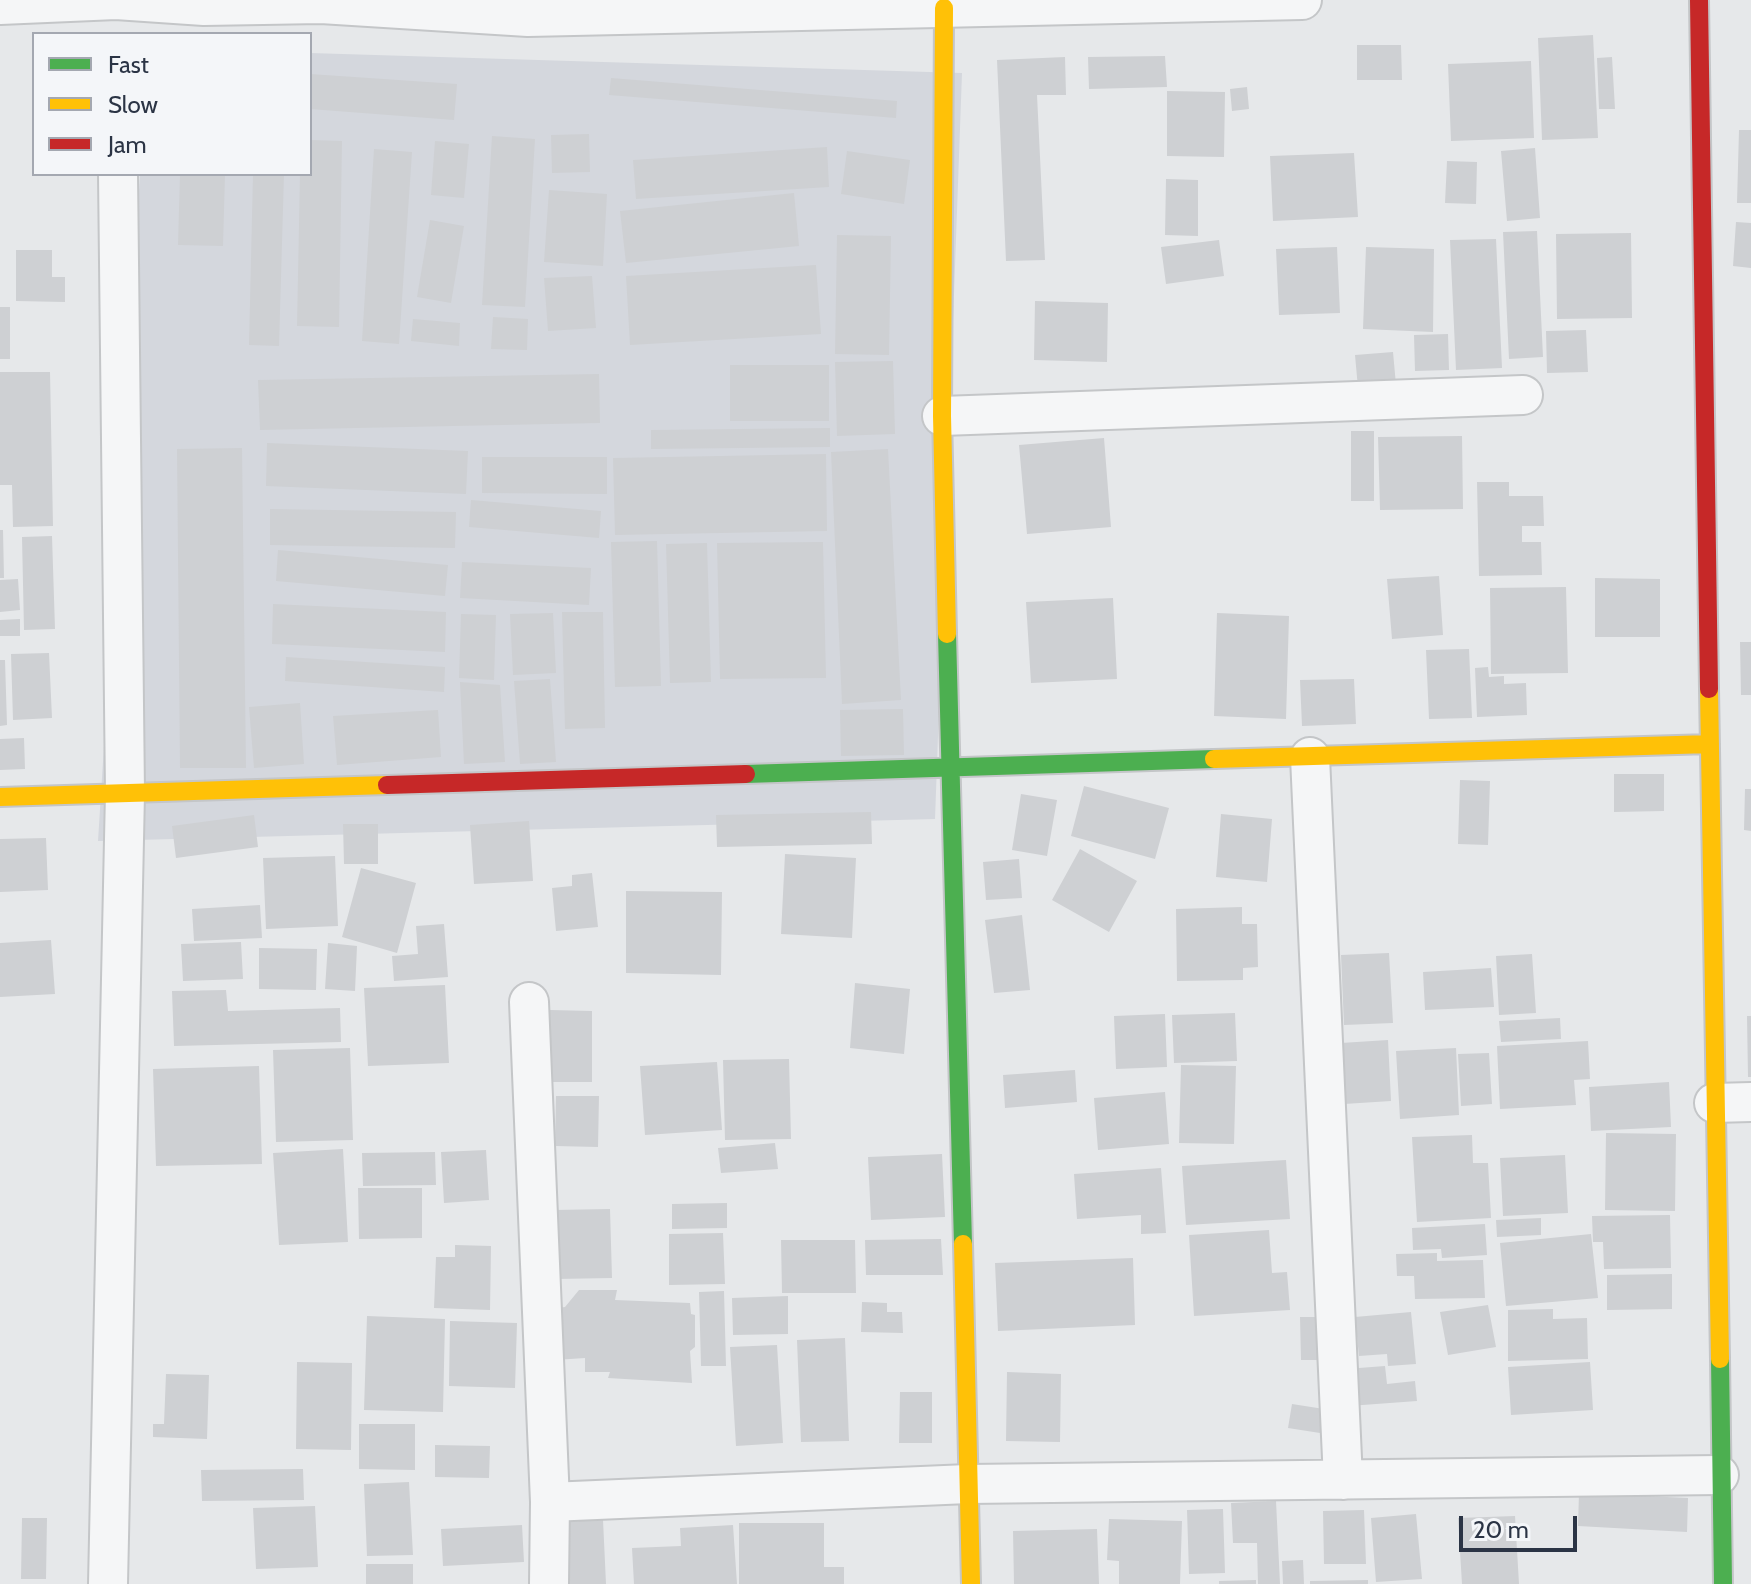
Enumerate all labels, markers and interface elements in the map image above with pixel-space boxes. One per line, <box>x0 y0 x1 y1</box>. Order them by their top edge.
legend <box>32 32 312 176</box>
text: Fast <box>108 50 149 79</box>
text: Slow <box>108 90 158 119</box>
text: Jam <box>108 130 146 159</box>
scale bar <box>1463 1500 1581 1550</box>
text: 20 m <box>1473 1515 1529 1544</box>

